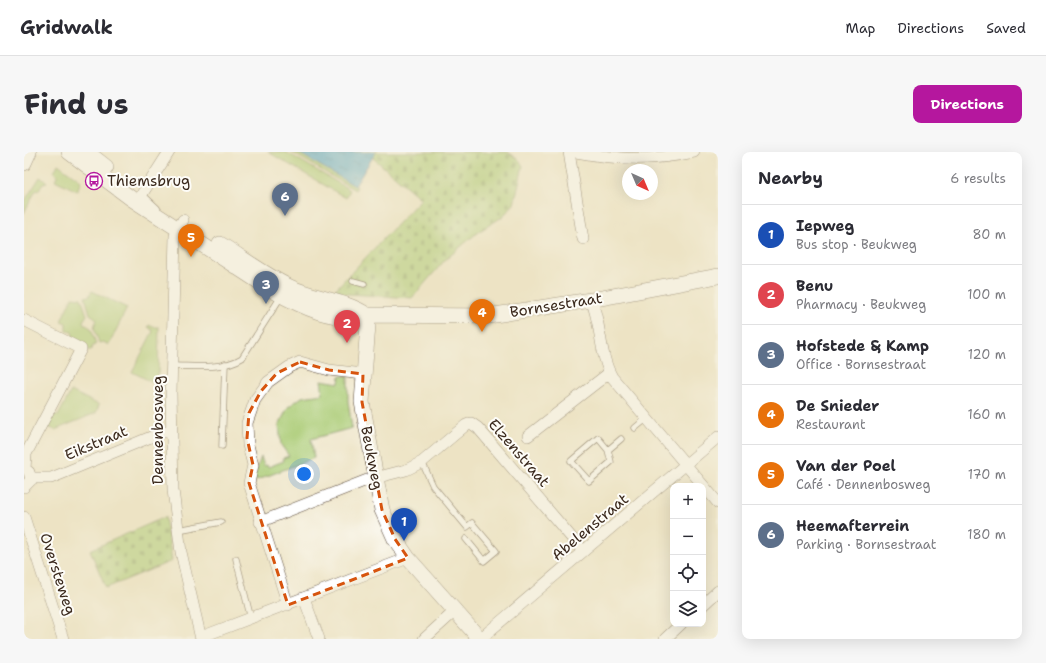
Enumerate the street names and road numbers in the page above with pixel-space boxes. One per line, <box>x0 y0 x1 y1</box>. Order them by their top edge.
street label: Bornsestraat <box>508 288 604 322</box>
street label: Dennenbosweg <box>148 375 168 485</box>
street label: Elzenstraat <box>484 415 554 491</box>
street label: Eikstraat <box>62 421 130 465</box>
street label: Beukweg <box>356 424 388 492</box>
street label: Abelenstraat <box>547 489 633 565</box>
street label: Oversteweg <box>35 530 81 618</box>

